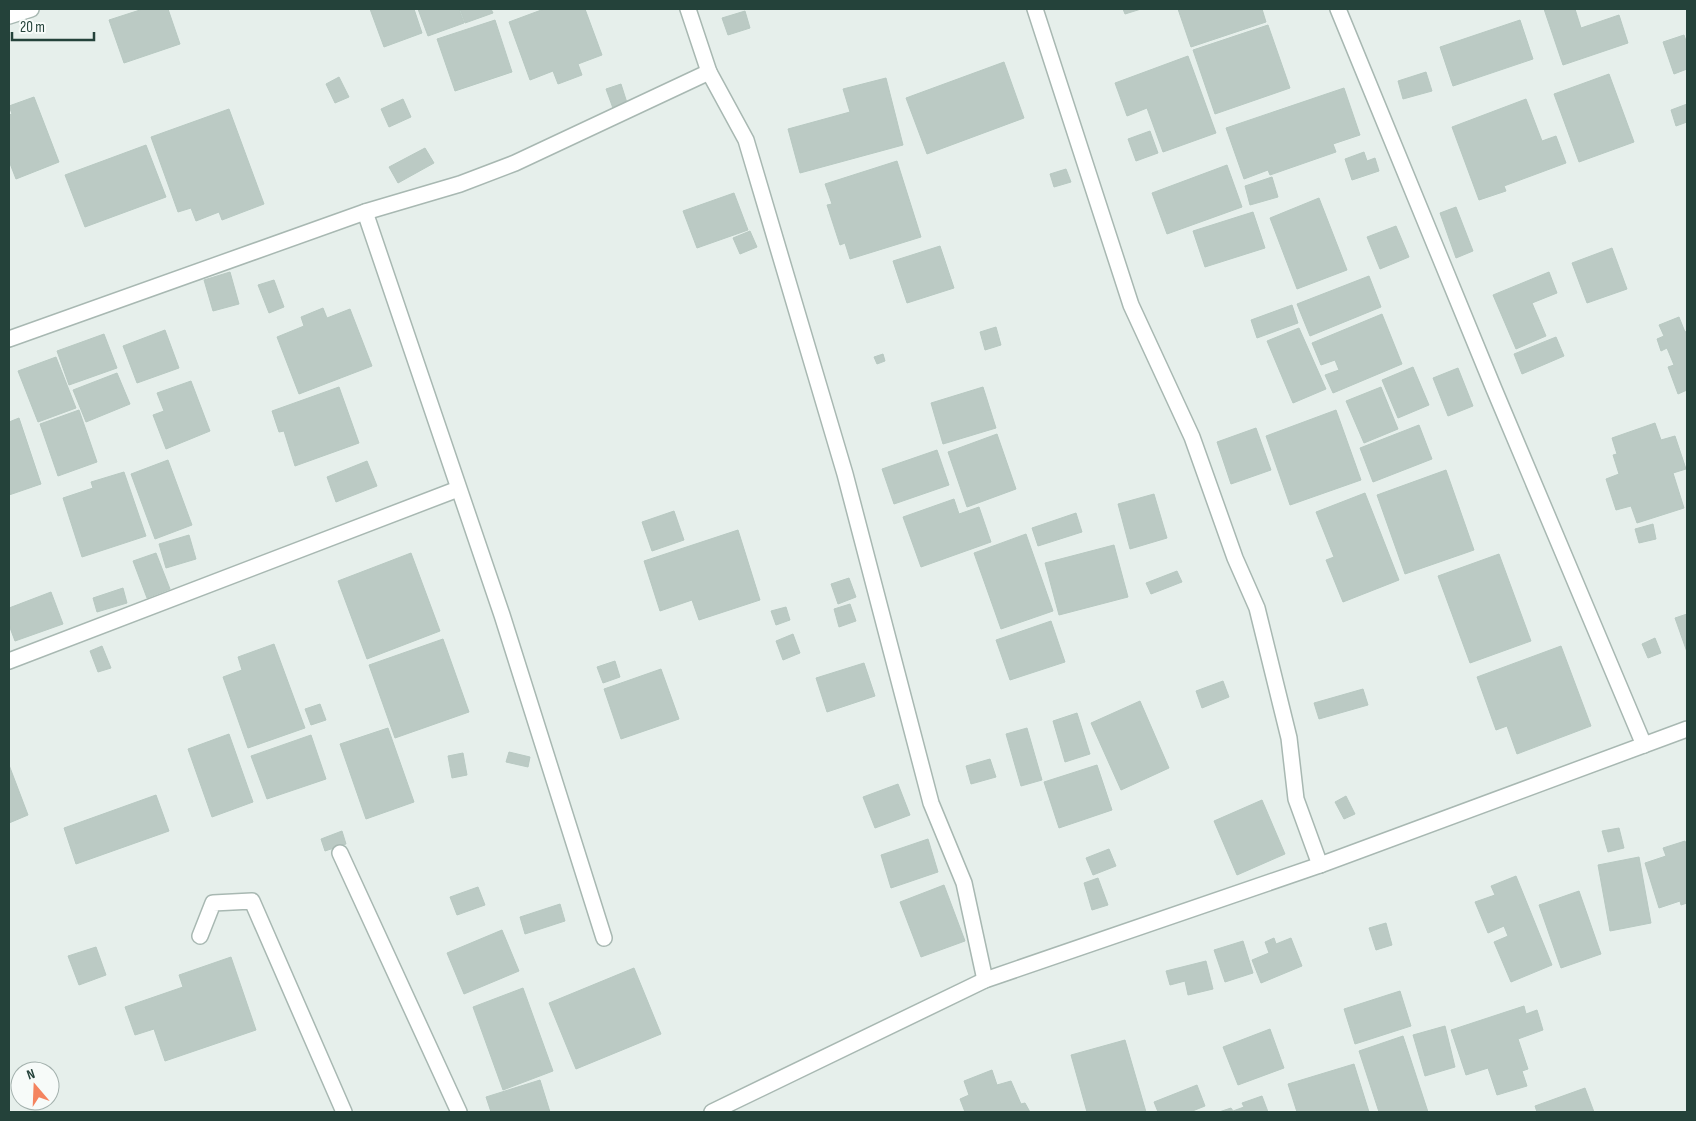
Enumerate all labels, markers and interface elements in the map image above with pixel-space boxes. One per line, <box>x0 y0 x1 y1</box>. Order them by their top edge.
scale bar <box>12 10 95 42</box>
text: 20 m <box>20 18 45 37</box>
north arrow <box>10 1061 60 1111</box>
text: N <box>25 1065 37 1083</box>

